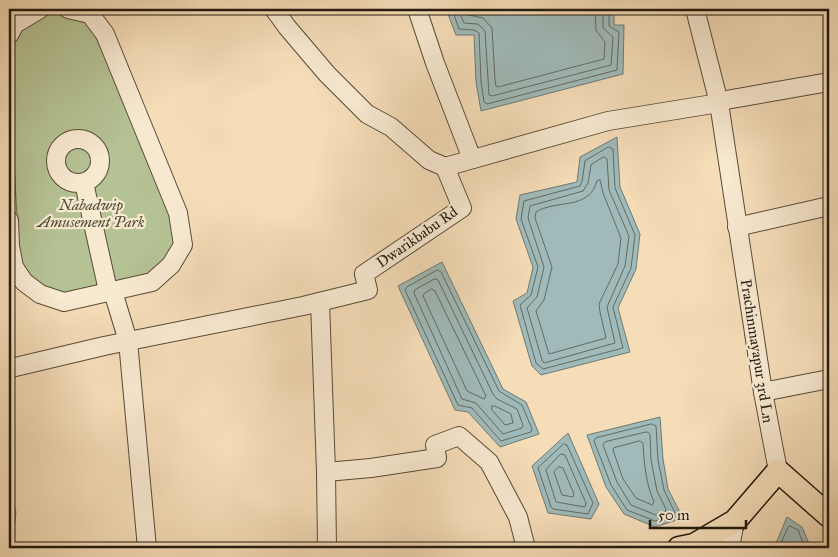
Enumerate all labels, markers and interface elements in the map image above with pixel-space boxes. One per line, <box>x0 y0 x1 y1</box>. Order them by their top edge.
park label: Nabadwip Amusement Park <box>35 196 145 231</box>
street label: Dwarikbabu Rd <box>373 202 461 272</box>
street label: Prachinmayapur 3rd Ln <box>737 278 777 424</box>
scale bar <box>650 497 747 529</box>
text: 50 m <box>658 506 690 524</box>

